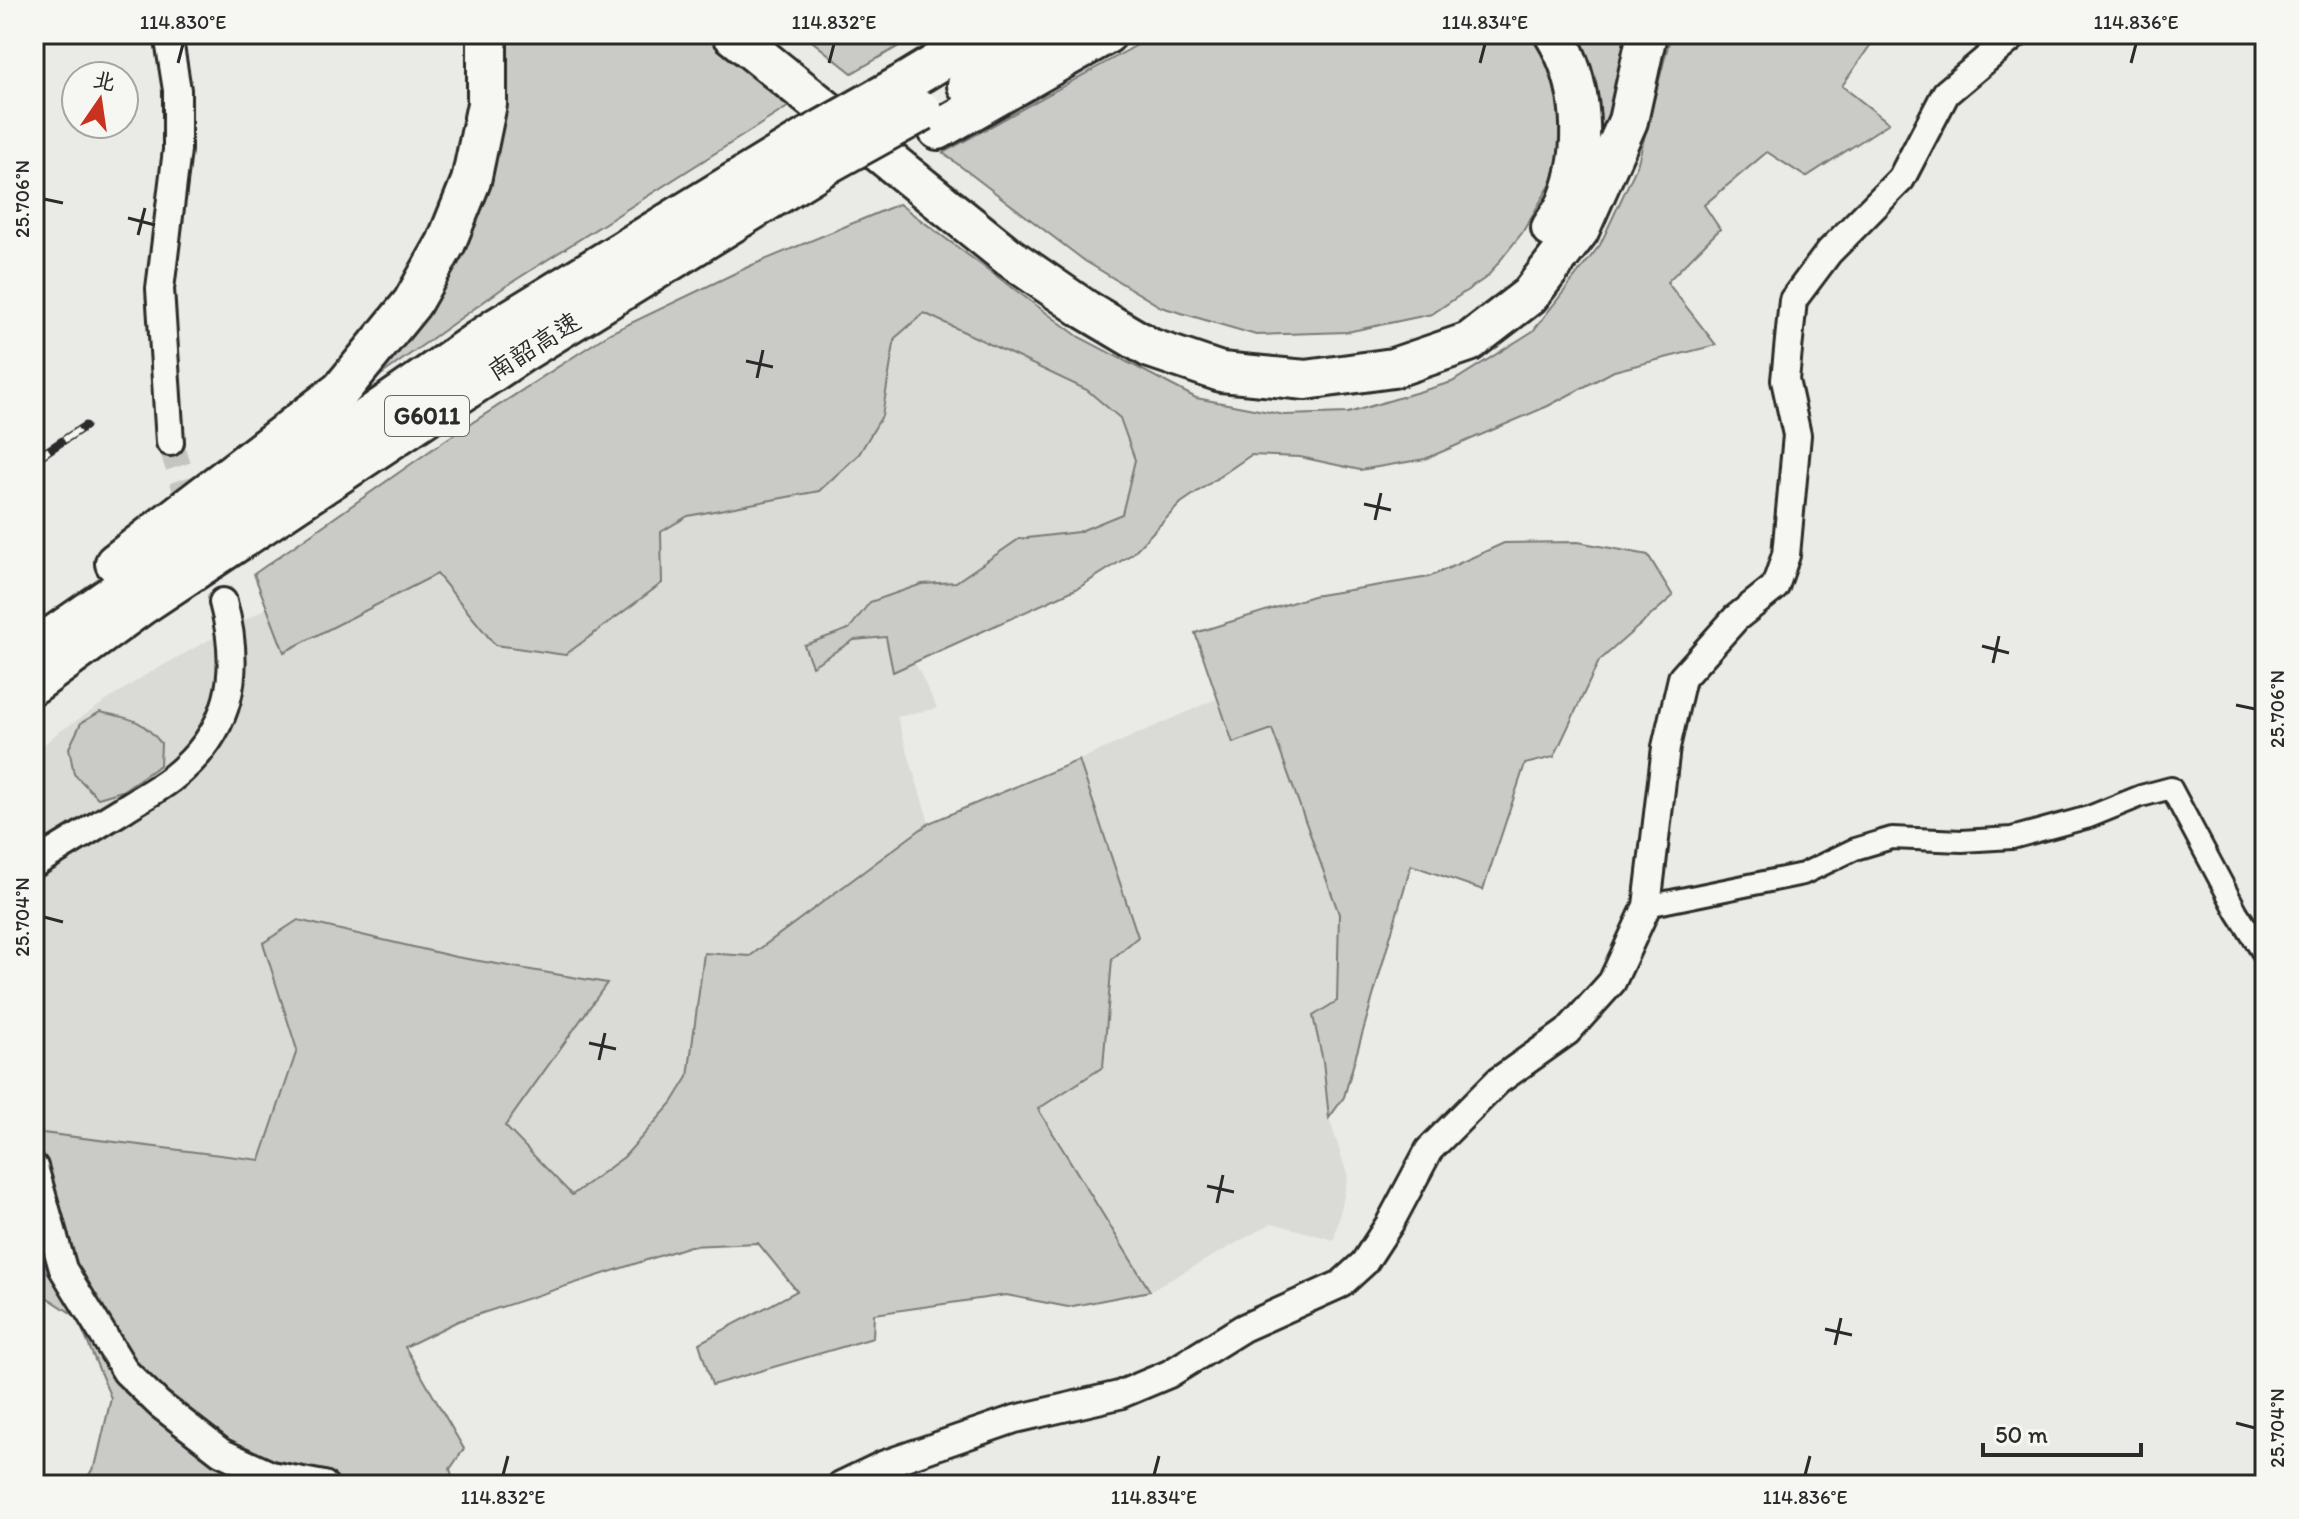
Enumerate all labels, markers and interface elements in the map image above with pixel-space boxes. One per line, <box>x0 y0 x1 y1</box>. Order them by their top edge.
text: 114.830°E <box>140 10 226 34</box>
text: 114.832°E <box>792 10 876 34</box>
text: 114.834°E <box>1442 10 1528 34</box>
text: 114.836°E <box>2094 10 2178 34</box>
north arrow <box>60 60 140 140</box>
text: 北 <box>91 65 118 97</box>
text: 25.706°N <box>10 160 34 238</box>
street label: 南韶高速 <box>481 305 587 387</box>
road number: G6011 <box>385 396 469 436</box>
text: 25.706°N <box>2265 670 2289 748</box>
text: 25.704°N <box>10 877 34 957</box>
text: 25.704°N <box>2265 1388 2289 1468</box>
scale bar <box>1983 1407 2141 1457</box>
text: 50 m <box>1995 1420 2048 1449</box>
text: 114.832°E <box>461 1485 545 1509</box>
text: 114.834°E <box>1111 1485 1197 1509</box>
text: 114.836°E <box>1763 1485 1847 1509</box>

